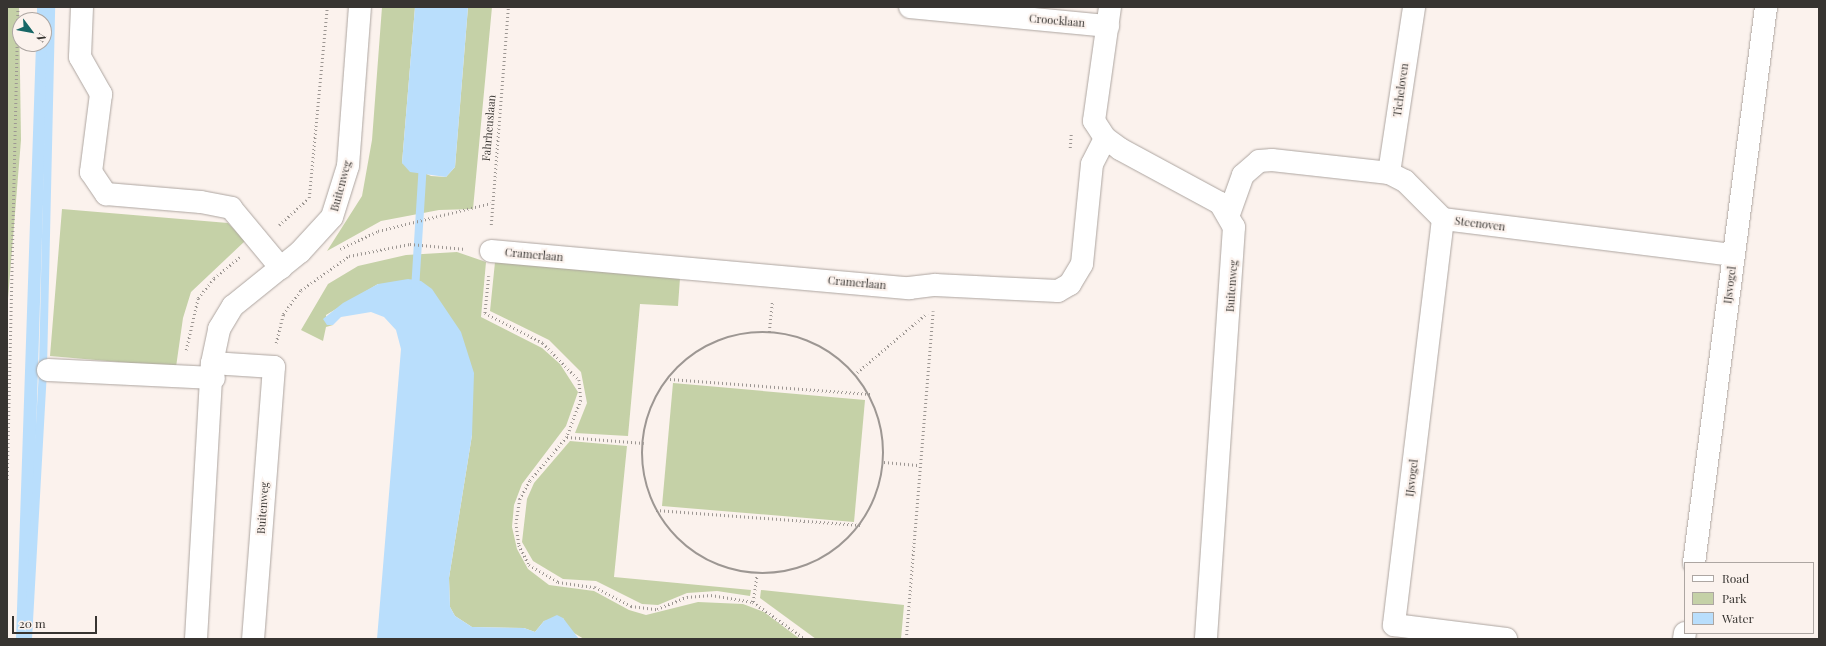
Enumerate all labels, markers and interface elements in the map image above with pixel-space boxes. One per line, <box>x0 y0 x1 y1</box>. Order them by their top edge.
north arrow <box>12 12 52 52</box>
street label: Croocklaan <box>1029 12 1085 30</box>
text: N <box>33 31 50 45</box>
street label: Ticheloven <box>1391 62 1411 118</box>
street label: Fahrheuslaan <box>480 94 498 162</box>
street label: Buitenweg <box>328 159 354 213</box>
street label: Steenoven <box>1454 214 1506 234</box>
street label: Cramerlaan <box>504 246 564 264</box>
street label: Buitenweg <box>1224 260 1240 312</box>
street label: IJsvogel <box>1721 265 1739 305</box>
street label: Cramerlaan <box>827 274 887 292</box>
street label: IJsvogel <box>1403 458 1421 498</box>
street label: Buitenweg <box>255 482 271 534</box>
legend <box>1684 562 1814 634</box>
text: Road <box>1722 570 1749 586</box>
text: Park <box>1722 590 1747 606</box>
scale bar <box>14 608 99 634</box>
text: Water <box>1722 610 1754 626</box>
text: 20 m <box>19 615 46 631</box>

